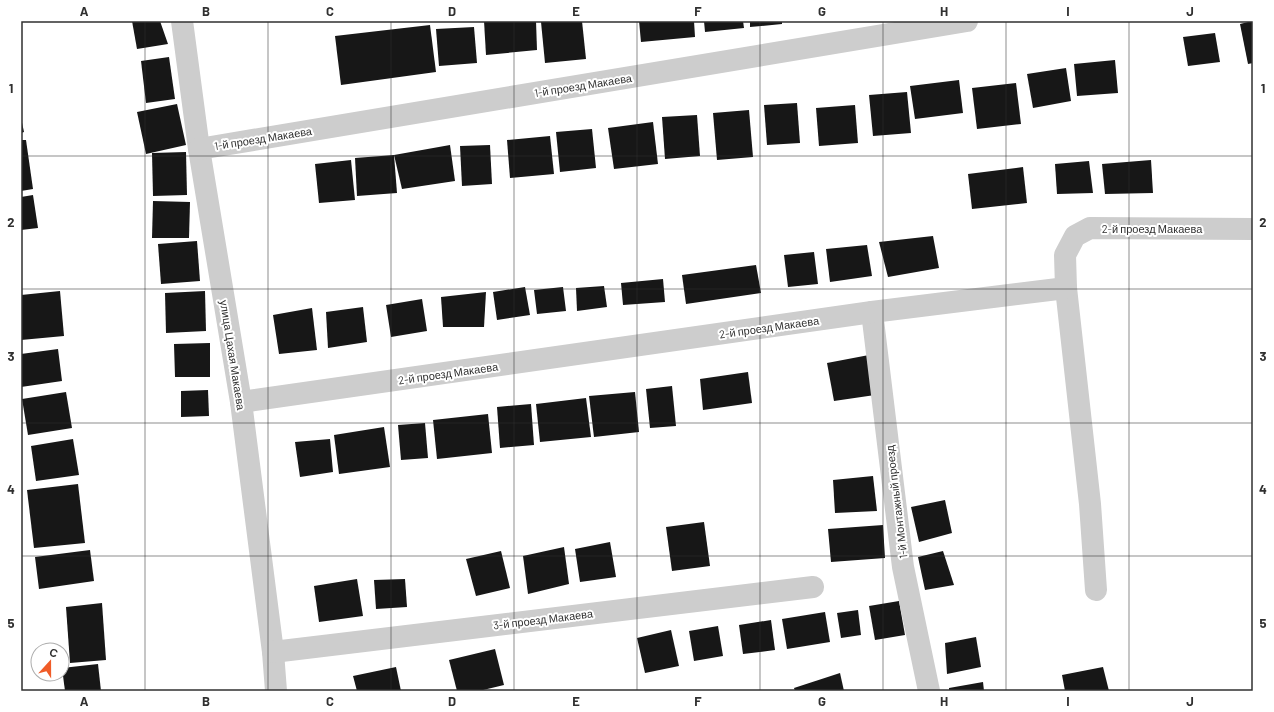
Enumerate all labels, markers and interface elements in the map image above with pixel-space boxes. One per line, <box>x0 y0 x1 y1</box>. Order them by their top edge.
text: A <box>80 3 89 19</box>
text: B <box>202 3 210 19</box>
text: C <box>326 3 334 19</box>
text: D <box>448 3 456 19</box>
text: E <box>572 3 580 19</box>
text: F <box>694 3 702 19</box>
text: G <box>818 3 826 19</box>
text: H <box>940 3 948 19</box>
text: I <box>1066 3 1070 19</box>
text: J <box>1186 3 1194 19</box>
street label: 1-й проезд Макаева <box>533 71 634 99</box>
text: 1 <box>9 80 13 96</box>
text: 1 <box>1261 80 1265 96</box>
street label: 1-й проезд Макаева <box>213 124 314 152</box>
text: 2 <box>7 214 15 230</box>
text: 2 <box>1259 214 1267 230</box>
street label: 2-й проезд Макаева <box>1102 222 1203 235</box>
street label: улица Цахая Макаева <box>218 299 248 412</box>
street label: 2-й проезд Макаева <box>718 313 821 340</box>
text: 3 <box>7 348 15 364</box>
text: 3 <box>1259 348 1267 364</box>
street label: 2-й проезд Макаева <box>397 359 500 386</box>
street label: 1-й Монтажный проезд <box>883 444 909 559</box>
text: 4 <box>7 481 15 497</box>
text: 4 <box>1259 481 1267 497</box>
street label: 3-й проезд Макаева <box>492 606 594 632</box>
text: 5 <box>7 615 15 631</box>
text: 5 <box>1259 615 1267 631</box>
north arrow <box>30 642 70 682</box>
text: С <box>48 645 60 660</box>
text: A <box>80 693 89 709</box>
text: B <box>202 693 210 709</box>
text: C <box>326 693 334 709</box>
text: D <box>448 693 456 709</box>
text: E <box>572 693 580 709</box>
text: F <box>694 693 702 709</box>
text: G <box>818 693 826 709</box>
text: H <box>940 693 948 709</box>
text: I <box>1066 693 1070 709</box>
text: J <box>1186 693 1194 709</box>

